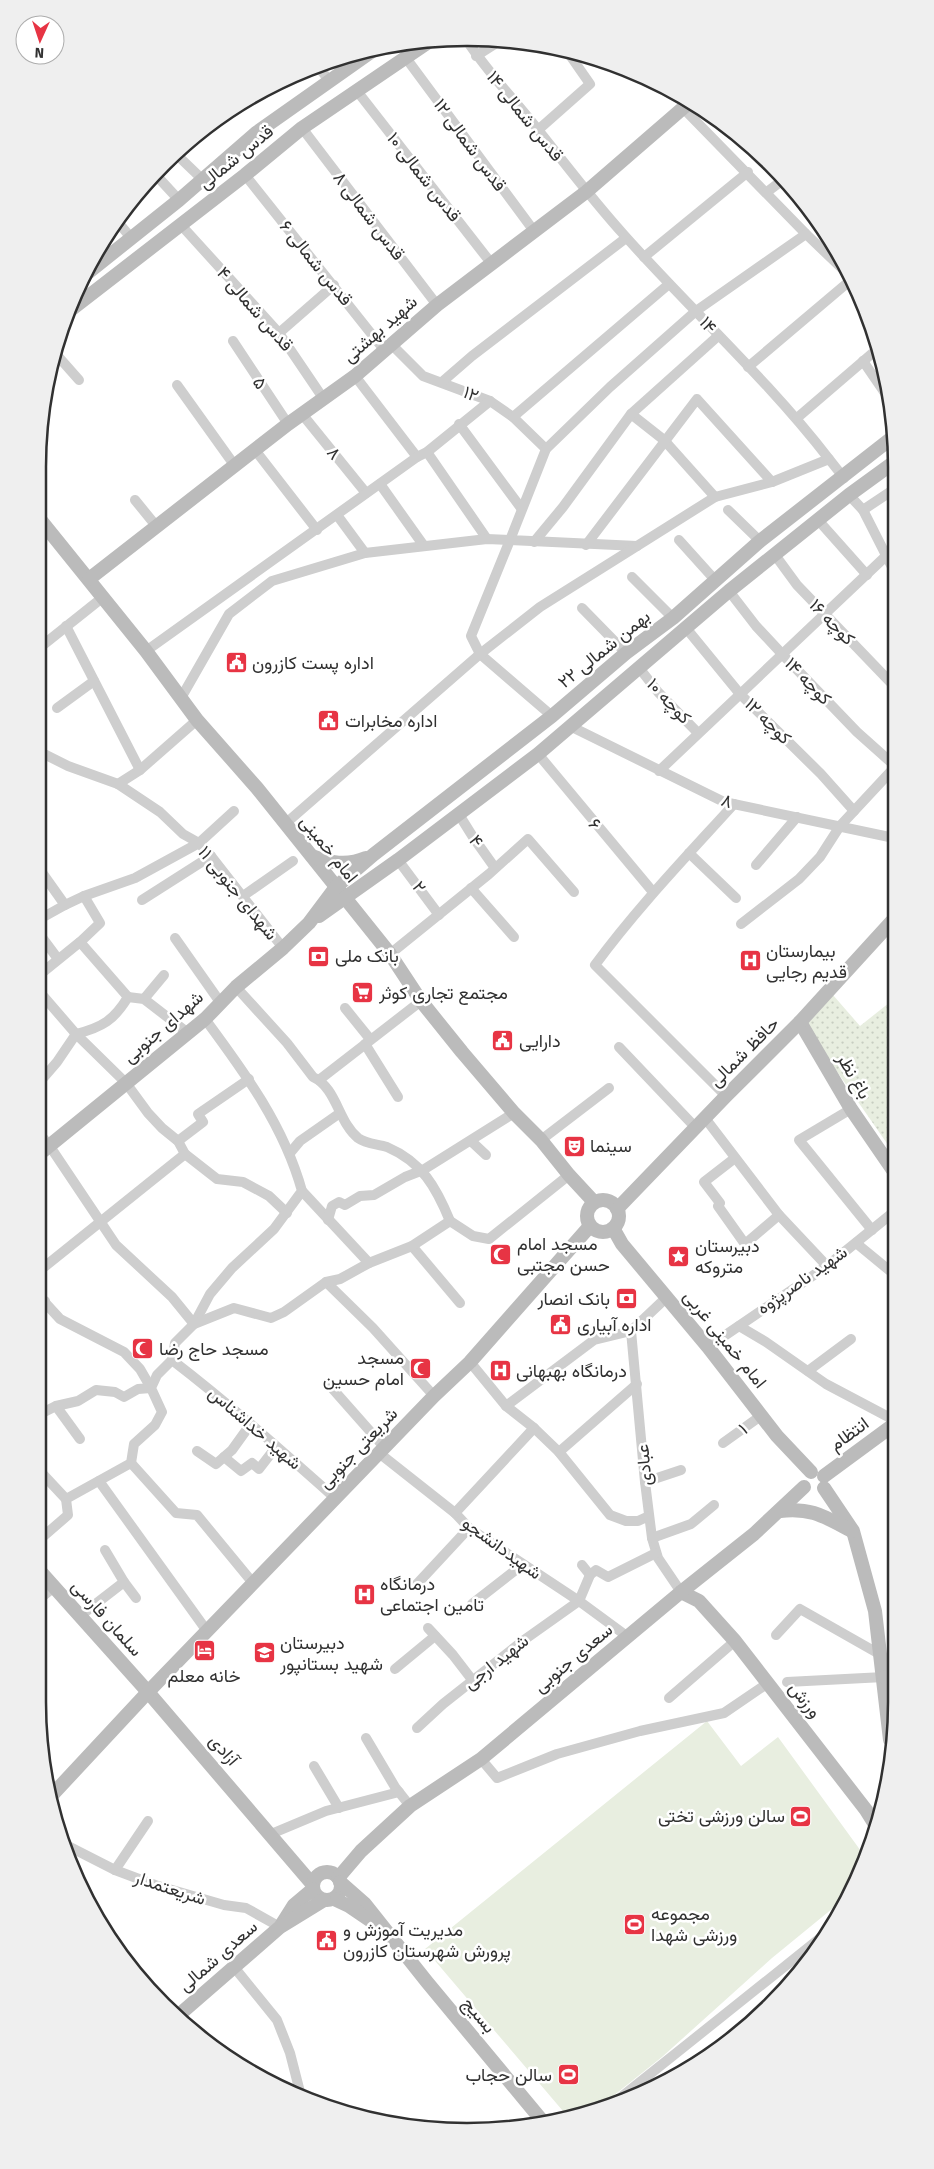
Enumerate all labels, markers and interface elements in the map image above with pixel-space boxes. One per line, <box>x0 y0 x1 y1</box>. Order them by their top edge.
north arrow <box>15 15 65 65</box>
text: N <box>34 44 44 61</box>
street label: قدس شمالی ۱۴ <box>482 66 568 166</box>
street label: قدس شمالی ۱۲ <box>429 94 511 196</box>
street label: قدس شمالی <box>194 120 278 194</box>
street label: قدس شمالی ۱۰ <box>382 128 466 226</box>
street label: قدس شمالی ۸ <box>329 167 409 265</box>
street label: قدس شمالی ۶ <box>275 216 357 310</box>
street label: قدس شمالی ۴ <box>212 262 298 356</box>
street label: شهید بهشتی <box>338 291 422 367</box>
street label: ۱۴ <box>695 312 721 338</box>
street label: ۵ <box>248 373 272 393</box>
street label: ۱۲ <box>460 381 482 407</box>
street label: ۸ <box>322 442 346 464</box>
street label: کوچه ۱۶ <box>804 594 859 651</box>
street label: ۲۲ بهمن شمالی <box>554 605 654 693</box>
public building icon: اداره پست کازرون <box>224 651 248 675</box>
place label: اداره پست کازرون <box>252 652 374 675</box>
street label: کوچه ۱۴ <box>779 653 836 710</box>
street label: کوچه ۱۰ <box>641 673 696 729</box>
street label: کوچه ۱۲ <box>739 693 796 750</box>
public building icon: اداره مخابرات <box>317 709 341 733</box>
place label: اداره مخابرات <box>345 710 437 732</box>
street label: ۸ <box>719 789 735 813</box>
street label: امام خمینی <box>294 811 363 888</box>
street label: ۶ <box>584 814 606 835</box>
street label: ۴ <box>464 830 488 852</box>
street label: ۱۱ شهدای جنوبی <box>193 842 283 944</box>
street label: ۲ <box>407 877 431 897</box>
place label: بیمارستان قدیم رجایی <box>766 940 847 984</box>
bank icon: بانک ملی <box>307 944 331 968</box>
place label: بانک ملی <box>335 945 399 967</box>
hospital icon: بیمارستان قدیم رجایی <box>738 949 762 973</box>
supermarket icon: مجتمع تجاری کوثر <box>351 981 375 1005</box>
place label: مجتمع تجاری کوثر <box>378 982 508 1005</box>
street label: شهدای جنوبی <box>118 986 208 1068</box>
street label: حافظ شمالی <box>705 1013 783 1091</box>
public building icon: دارایی <box>491 1029 515 1053</box>
place label: دارایی <box>519 1030 561 1052</box>
street label: باغ نظر <box>831 1048 876 1103</box>
theatre icon: سینما <box>562 1134 586 1158</box>
place label: سینما <box>590 1135 632 1157</box>
place label: مسجد امام حسن مجتبی <box>517 1233 610 1276</box>
place label: دبیرستان متروکه <box>695 1235 760 1278</box>
street label: شهید ناصرپژوه <box>753 1241 852 1320</box>
mosque icon: مسجد امام حسن مجتبی <box>489 1242 513 1266</box>
place icon: دبیرستان متروکه <box>667 1244 691 1268</box>
street label: امام خمینی غربی <box>678 1285 771 1393</box>
bank icon: بانک انصار <box>614 1287 638 1311</box>
place label: بانک انصار <box>536 1288 610 1310</box>
public building icon: اداره آبیاری <box>549 1313 573 1337</box>
place label: اداره آبیاری <box>577 1314 651 1336</box>
mosque icon: مسجد حاج رضا <box>131 1337 155 1361</box>
place label: مسجد حاج رضا <box>159 1338 269 1361</box>
place label: مسجد امام حسین <box>323 1347 404 1391</box>
mosque icon: مسجد امام حسین <box>408 1356 432 1380</box>
hospital icon: درمانگاه بهبهانی <box>488 1359 512 1383</box>
place label: درمانگاه بهبهانی <box>516 1360 627 1382</box>
street label: شهید خداشناس <box>204 1382 306 1474</box>
street label: شریعتی جنوبی <box>314 1403 402 1493</box>
street label: انتظام <box>825 1412 874 1456</box>
street label: ۱ <box>734 1419 752 1439</box>
street label: عبادی <box>631 1443 657 1487</box>
street label: شهیددانشجو <box>458 1512 546 1584</box>
place label: درمانگاه تامین اجتماعی <box>380 1573 484 1616</box>
street label: سلمان فارسی <box>67 1575 147 1661</box>
hospital icon: درمانگاه تامین اجتماعی <box>352 1582 376 1606</box>
street label: سعدی جنوبی <box>529 1619 617 1697</box>
street label: شهید ارجی <box>459 1630 533 1694</box>
place label: دبیرستان شهید بستانپور <box>279 1632 383 1676</box>
hotel icon: خانه معلم <box>192 1639 216 1663</box>
school or university icon: دبیرستان شهید بستانپور <box>252 1641 276 1665</box>
place label: خانه معلم <box>167 1665 241 1688</box>
street label: ورزش <box>784 1677 826 1723</box>
street label: آزادی <box>204 1730 245 1772</box>
sports icon: سالن ورزشی تختی <box>789 1804 813 1828</box>
place label: سالن ورزشی تختی <box>658 1805 785 1827</box>
street label: شریعتمدار <box>131 1866 208 1910</box>
place label: مجموعه ورزشی شهدا <box>651 1903 737 1946</box>
sports icon: مجموعه ورزشی شهدا <box>623 1912 647 1936</box>
street label: سعدی شمالی <box>174 1916 262 1996</box>
place label: مدیریت آموزش و پرورش شهرستان کازرون <box>343 1919 511 1963</box>
public building icon: مدیریت آموزش و پرورش شهرستان کازرون <box>315 1928 339 1952</box>
street label: بسیج <box>457 1992 500 2038</box>
sports icon: سالن حجاب <box>556 2063 580 2087</box>
place label: سالن حجاب <box>465 2064 552 2086</box>

